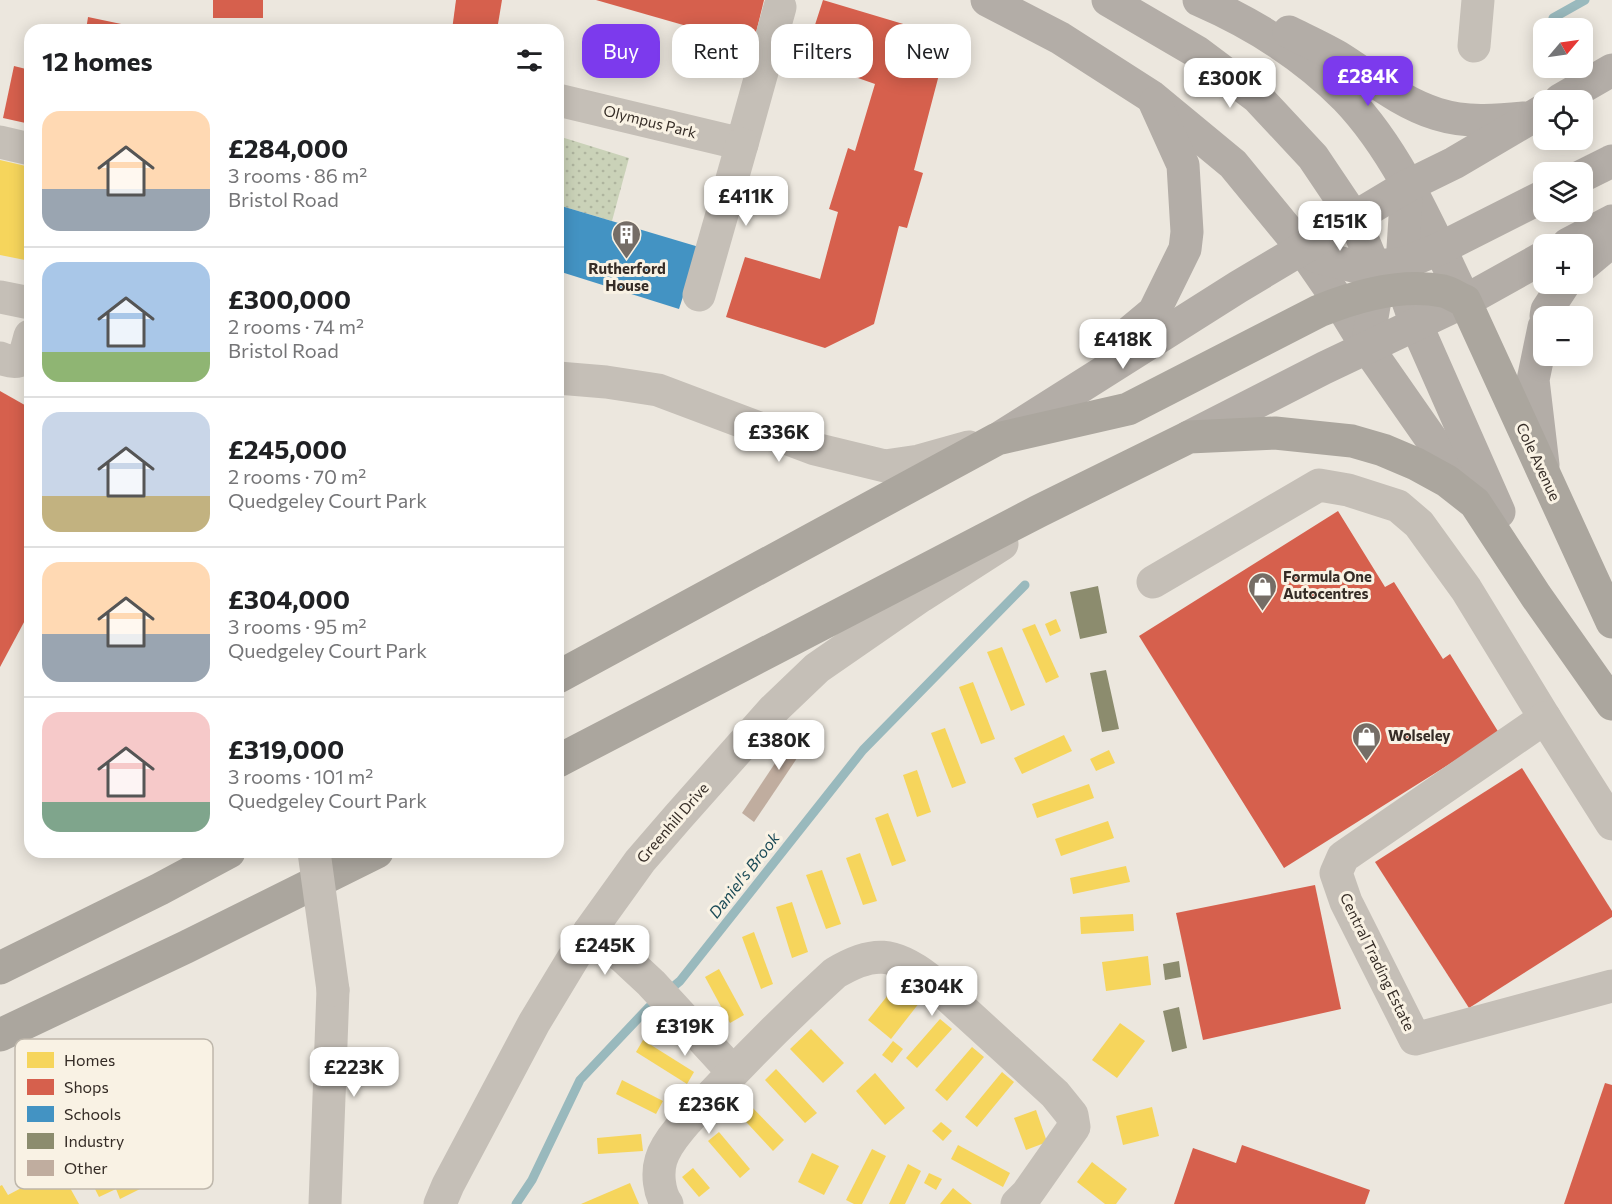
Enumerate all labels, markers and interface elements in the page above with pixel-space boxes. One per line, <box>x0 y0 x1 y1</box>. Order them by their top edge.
north arrow <box>1533 18 1593 78</box>
map controls <box>1533 18 1593 366</box>
chip: Buy <box>582 24 660 78</box>
chip: Rent <box>672 24 759 78</box>
chip: Filters <box>771 24 873 78</box>
chip: New <box>885 24 971 78</box>
icon: filters <box>513 44 546 77</box>
text: 12 homes <box>42 45 153 76</box>
pin: £284K <box>1326 56 1410 107</box>
pin: £300K <box>1188 58 1272 109</box>
text: £284K <box>1337 63 1399 87</box>
text: £300K <box>1198 65 1262 89</box>
button: locate <box>1533 90 1593 150</box>
street label: Olympus Park <box>602 101 699 141</box>
text: £284,000 <box>228 132 348 163</box>
icon: home <box>90 135 162 207</box>
button: layers <box>1533 162 1593 222</box>
text: 3 rooms · 86 m² <box>228 163 367 187</box>
pin: £411K <box>704 176 788 227</box>
text: £411K <box>718 183 774 207</box>
text: Bristol Road <box>228 187 339 211</box>
pin: £151K <box>1298 201 1382 252</box>
text: £151K <box>1312 208 1368 232</box>
building icon: Rutherford House <box>611 218 643 260</box>
button: + <box>1533 234 1593 294</box>
place label: Rutherford House <box>588 259 666 294</box>
text: £300,000 <box>228 283 351 314</box>
icon: home <box>90 286 162 358</box>
button: − <box>1533 306 1593 366</box>
text: 2 rooms · 74 m² <box>228 314 364 338</box>
pin: £418K <box>1081 319 1165 370</box>
text: £418K <box>1093 326 1153 350</box>
text: Bristol Road <box>228 338 339 362</box>
pin: £336K <box>737 412 821 463</box>
text: £336K <box>748 419 810 443</box>
street label: Cole Avenue <box>1513 420 1565 503</box>
text: £245,000 <box>228 433 347 464</box>
icon: home <box>90 436 162 508</box>
text: 2 rooms · 70 m² <box>228 464 366 488</box>
text: Quedgeley Court Park <box>228 488 427 512</box>
place label: Formula One Autocentres <box>1283 567 1372 602</box>
shop icon: Formula One Autocentres <box>1246 570 1278 612</box>
text: £304,000 <box>228 583 350 614</box>
icon: home <box>90 586 162 658</box>
text: 3 rooms · 95 m² <box>228 614 367 638</box>
text: Quedgeley Court Park <box>228 638 427 662</box>
pin: £380K <box>737 720 821 771</box>
shop icon: Wolseley <box>1351 720 1383 762</box>
place label: Wolseley <box>1388 726 1451 744</box>
text: £380K <box>747 727 811 751</box>
text: £319,000 <box>228 733 344 764</box>
icon: home <box>90 736 162 808</box>
text: 3 rooms · 101 m² <box>228 764 373 788</box>
street label: Greenhill Drive <box>633 779 712 866</box>
text: Quedgeley Court Park <box>228 788 427 812</box>
water label: Daniel's Brook <box>704 828 783 921</box>
street label: Central Trading Estate <box>1337 890 1419 1033</box>
pin: £245K <box>563 925 647 976</box>
text: £245K <box>574 932 636 956</box>
pin: £304K <box>890 966 974 1017</box>
text: £304K <box>900 973 964 997</box>
pin: £319K <box>643 1006 727 1057</box>
text: £319K <box>655 1013 715 1037</box>
legend <box>15 1039 213 1189</box>
pin: £223K <box>312 1047 396 1098</box>
text: Homes <box>64 1050 115 1069</box>
text: £223K <box>324 1054 384 1078</box>
text: Shops <box>64 1077 109 1096</box>
pin: £236K <box>667 1084 751 1135</box>
text: £236K <box>678 1091 740 1115</box>
text: Schools <box>64 1104 121 1123</box>
text: Industry <box>64 1131 124 1150</box>
text: Other <box>64 1158 108 1177</box>

